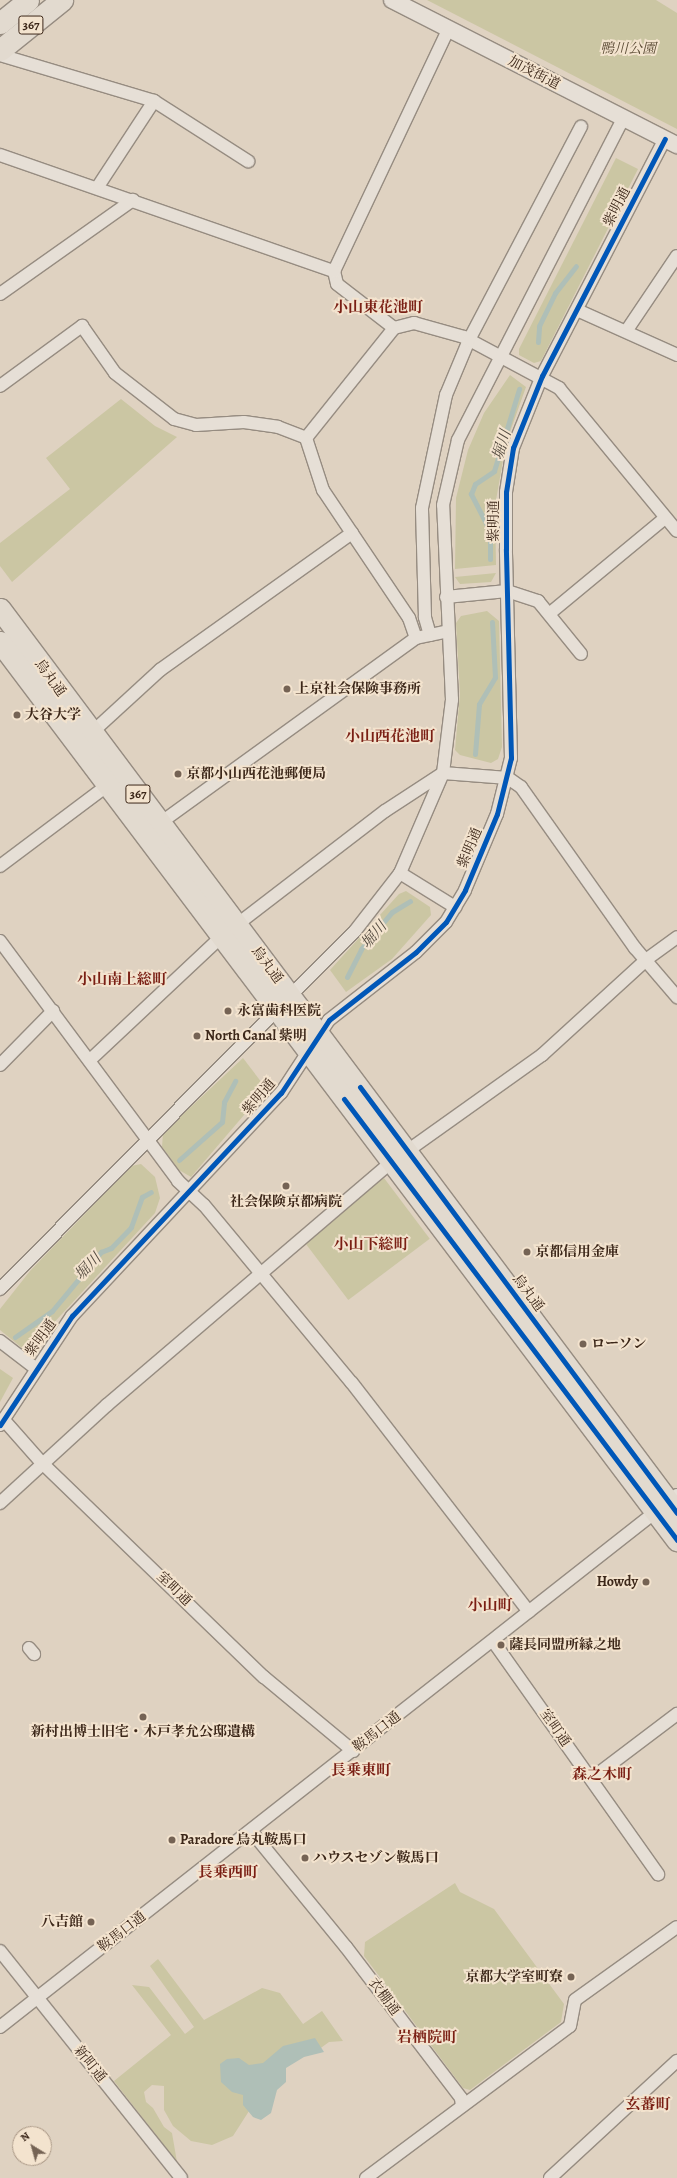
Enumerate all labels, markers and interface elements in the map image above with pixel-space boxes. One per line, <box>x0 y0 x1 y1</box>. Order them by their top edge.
road number: 367 <box>18 14 44 36</box>
park label: 鴨川公園 <box>600 41 656 57</box>
street label: 加茂街道 <box>505 53 563 93</box>
street label: 紫明通 <box>600 184 634 230</box>
district label: 小山東花池町 <box>333 299 423 317</box>
water label: 堀川 <box>489 428 515 462</box>
street label: 紫明通 <box>486 500 502 542</box>
street label: 烏丸通 <box>31 656 69 700</box>
place label: 上京社会保険事務所 <box>295 681 421 697</box>
marker: 上京社会保険事務所 <box>282 684 292 694</box>
place label: 大谷大学 <box>25 707 81 723</box>
marker: 大谷大学 <box>12 710 22 720</box>
district label: 小山西花池町 <box>345 728 435 746</box>
place label: 京都小山西花池郵便局 <box>186 766 326 782</box>
marker: 京都小山西花池郵便局 <box>173 769 183 779</box>
road number: 367 <box>125 783 151 805</box>
street label: 紫明通 <box>454 825 486 871</box>
water label: 堀川 <box>357 918 391 952</box>
street label: 烏丸通 <box>248 943 286 987</box>
district label: 小山南上総町 <box>77 971 167 989</box>
place label: 永富歯科医院 <box>237 1003 321 1019</box>
marker: 永富歯科医院 <box>222 1005 234 1017</box>
place label: North Canal 紫明 <box>205 1028 307 1044</box>
marker: North Canal 紫明 <box>192 1031 202 1041</box>
street label: 紫明通 <box>239 1076 279 1118</box>
marker: 社会保険京都病院 <box>280 1180 292 1192</box>
place label: 社会保険京都病院 <box>230 1194 342 1210</box>
district label: 小山下総町 <box>334 1236 408 1254</box>
place label: 京都信用金庫 <box>535 1244 619 1260</box>
marker: 京都信用金庫 <box>522 1247 532 1257</box>
water label: 堀川 <box>71 1250 105 1284</box>
street label: 烏丸通 <box>509 1271 547 1315</box>
street label: 紫明通 <box>22 1316 60 1360</box>
place label: ローソン <box>591 1336 647 1352</box>
marker: ローソン <box>578 1339 588 1349</box>
street label: 室町通 <box>153 1568 195 1610</box>
place label: Howdy <box>597 1574 638 1590</box>
marker: Howdy <box>641 1577 651 1587</box>
district label: 小山町 <box>468 1597 512 1615</box>
place label: 薩長同盟所縁之地 <box>509 1637 621 1653</box>
marker: 薩長同盟所縁之地 <box>496 1640 506 1650</box>
street label: 室町通 <box>536 1706 574 1750</box>
street label: 鞍馬口通 <box>350 1708 404 1756</box>
marker: 新村出博士旧宅・木戸孝允公邸遺構 <box>138 1712 148 1722</box>
place label: 新村出博士旧宅・木戸孝允公邸遺構 <box>31 1724 255 1740</box>
district label: 長乗東町 <box>331 1762 391 1780</box>
district label: 森之木町 <box>572 1766 632 1784</box>
place label: Paradore 烏丸鞍馬口 <box>180 1832 306 1848</box>
marker: Paradore 烏丸鞍馬口 <box>167 1835 177 1845</box>
place label: ハウスセゾン鞍馬口 <box>313 1850 439 1866</box>
marker: ハウスセゾン鞍馬口 <box>300 1853 310 1863</box>
district label: 長乗西町 <box>198 1864 258 1882</box>
street label: 鞍馬口通 <box>95 1908 149 1956</box>
place label: 八吉館 <box>41 1914 83 1930</box>
marker: 八吉館 <box>86 1917 96 1927</box>
place label: 京都大学室町寮 <box>465 1969 563 1985</box>
marker: 京都大学室町寮 <box>566 1972 576 1982</box>
street label: 衣棚通 <box>365 1975 403 2019</box>
district label: 岩栖院町 <box>397 2029 457 2047</box>
street label: 新町通 <box>70 2042 110 2086</box>
district label: 玄蕃町 <box>626 2096 670 2114</box>
north arrow <box>12 2126 52 2166</box>
text: N <box>17 2128 33 2145</box>

